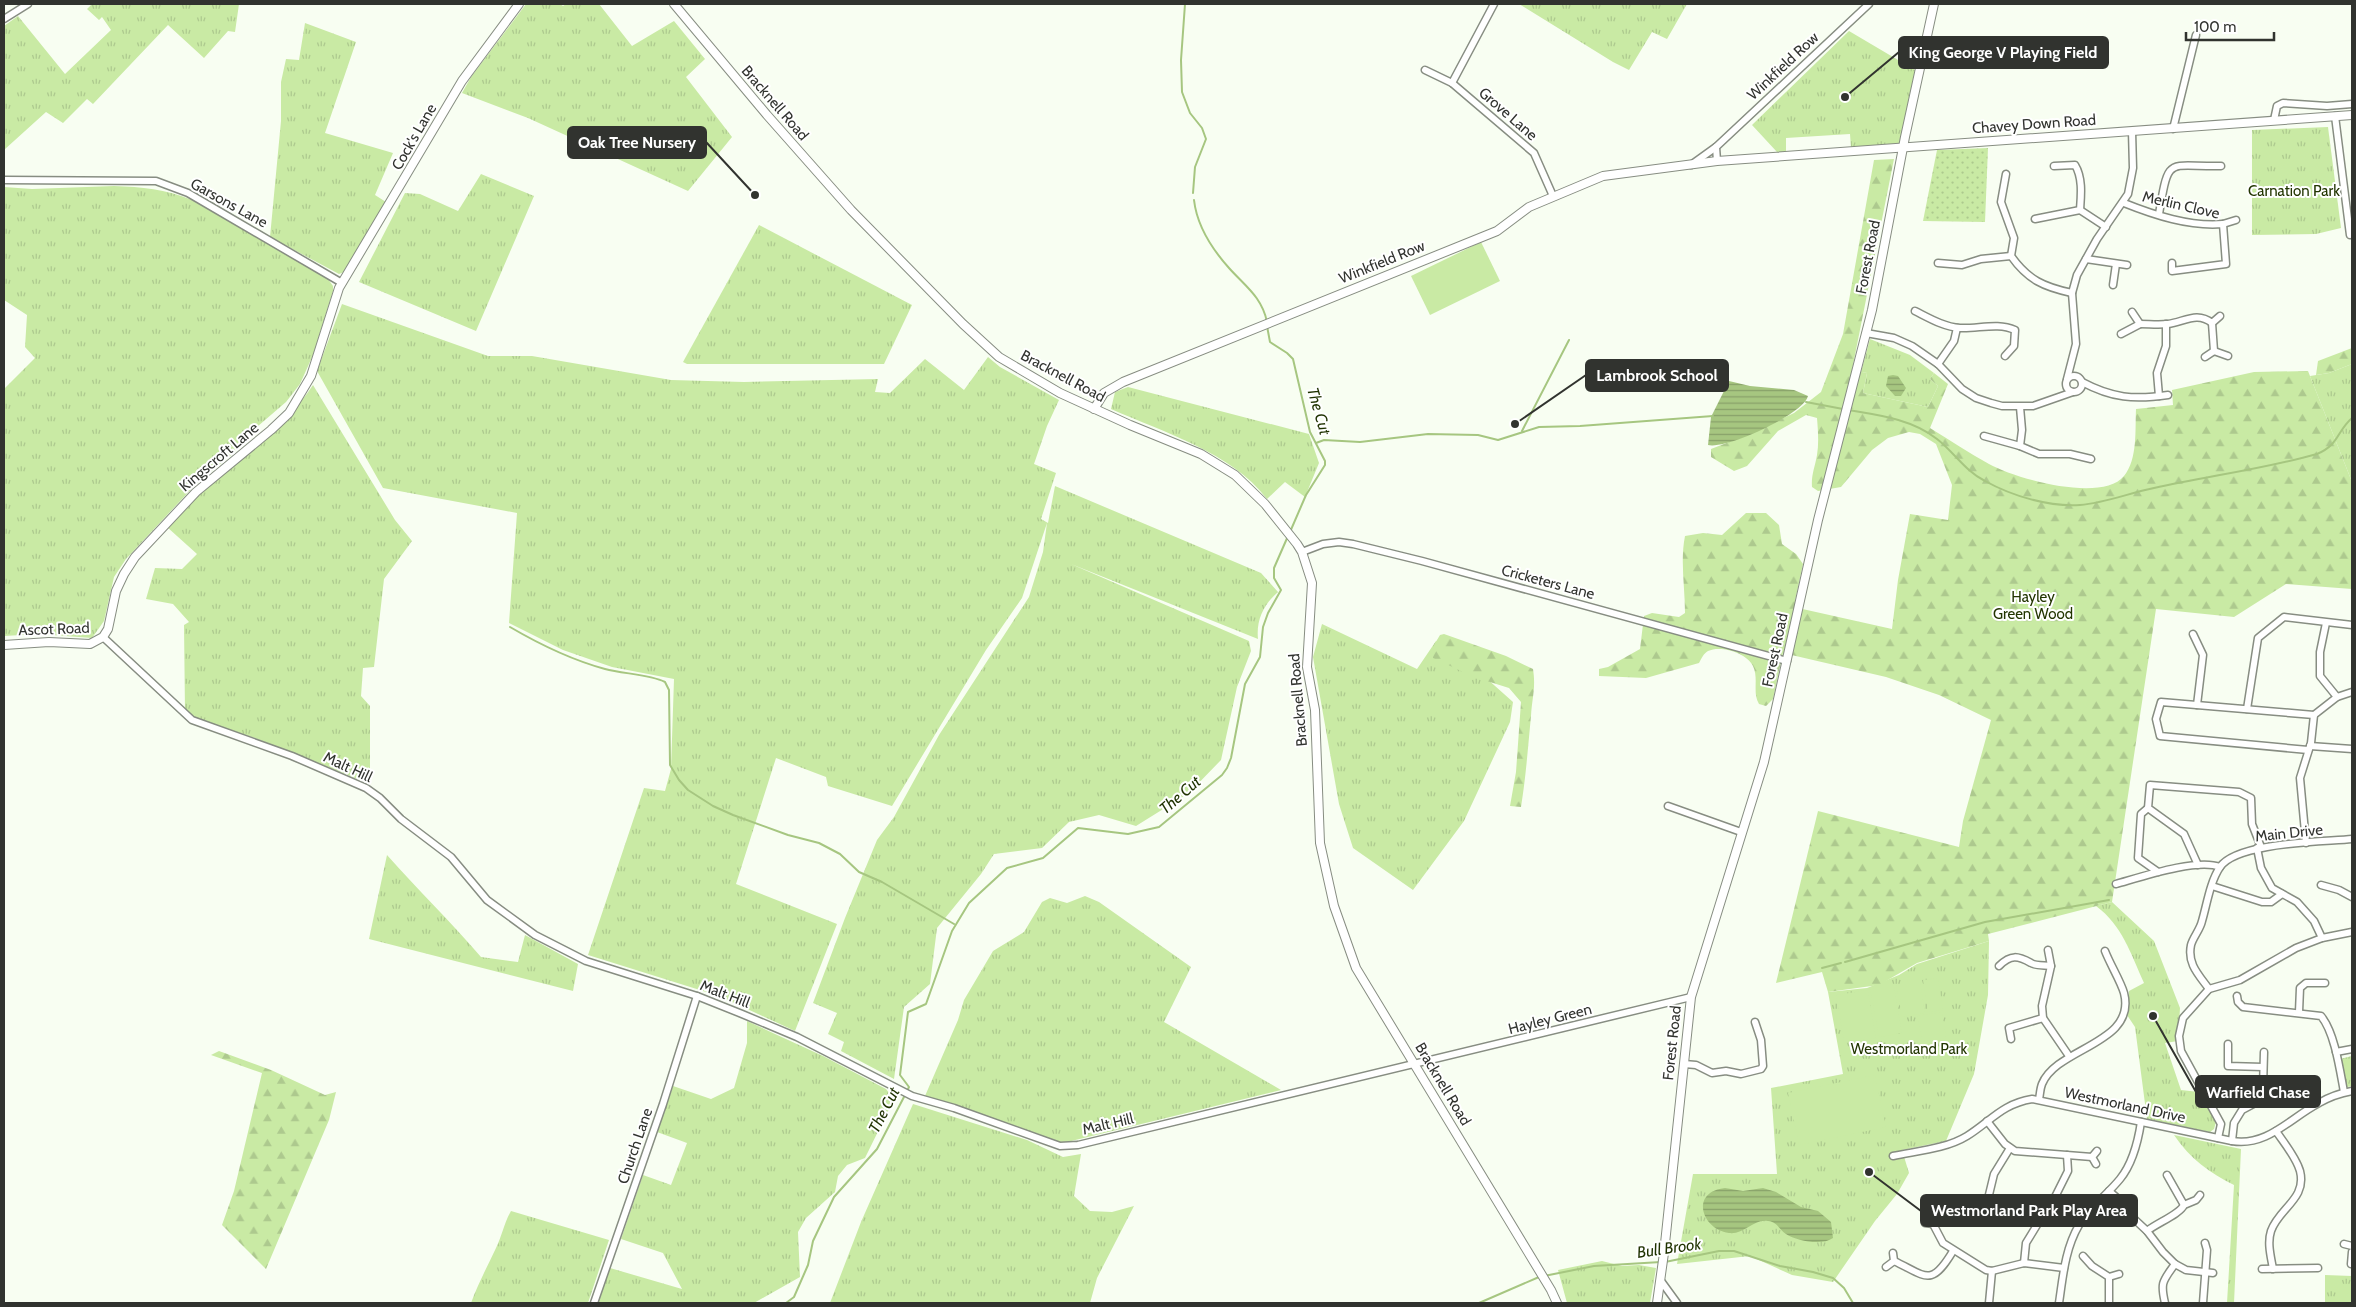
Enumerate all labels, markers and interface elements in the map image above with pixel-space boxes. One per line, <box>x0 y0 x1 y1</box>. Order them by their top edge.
scale bar <box>2186 10 2274 42</box>
text: 100 m <box>2194 18 2236 36</box>
street label: Winkfield Row <box>1744 28 1823 104</box>
callout: King George V Playing Field <box>1899 37 2108 68</box>
text: King George V Playing Field <box>1909 43 2098 62</box>
street label: Bracknell Road <box>738 62 812 144</box>
street label: Grove Lane <box>1475 84 1541 145</box>
street label: Cock's Lane <box>388 100 440 173</box>
street label: Chavey Down Road <box>1971 111 2097 137</box>
callout: Oak Tree Nursery <box>568 127 706 158</box>
text: Oak Tree Nursery <box>578 133 697 152</box>
street label: Garsons Lane <box>187 174 271 232</box>
park label: Carnation Park <box>2248 182 2340 200</box>
street label: Merlin Clove <box>2141 187 2222 223</box>
street label: Forest Road <box>1852 219 1884 295</box>
street label: Winkfield Row <box>1336 237 1428 287</box>
street label: Bracknell Road <box>1018 346 1108 406</box>
callout: Lambrook School <box>1586 360 1728 391</box>
text: Lambrook School <box>1596 366 1718 385</box>
water label: The Cut <box>1303 385 1335 438</box>
street label: Kingscroft Lane <box>176 418 262 495</box>
street label: Cricketers Lane <box>1499 561 1597 603</box>
park label: Hayley Green Wood <box>1993 588 2073 623</box>
street label: Forest Road <box>1758 612 1792 688</box>
street label: Ascot Road <box>18 619 90 639</box>
street label: Bracknell Road <box>1285 653 1311 747</box>
street label: Malt Hill <box>321 748 376 786</box>
water label: The Cut <box>1155 771 1205 818</box>
street label: Main Drive <box>2254 820 2324 845</box>
street label: Malt Hill <box>698 976 753 1012</box>
street label: Hayley Green <box>1506 1000 1594 1038</box>
street label: Forest Road <box>1659 1005 1685 1081</box>
street label: Bracknell Road <box>1411 1039 1475 1129</box>
park label: Westmorland Park <box>1851 1040 1968 1058</box>
callout: Warfield Chase <box>2196 1076 2320 1107</box>
water label: The Cut <box>864 1083 904 1136</box>
street label: Westmorland Drive <box>2063 1083 2187 1127</box>
text: Warfield Chase <box>2206 1083 2310 1102</box>
street label: Church Lane <box>614 1105 656 1186</box>
street label: Malt Hill <box>1081 1109 1136 1139</box>
callout: Westmorland Park Play Area <box>1921 1195 2137 1226</box>
text: Westmorland Park Play Area <box>1931 1201 2127 1220</box>
water label: Bull Brook <box>1636 1234 1703 1262</box>

